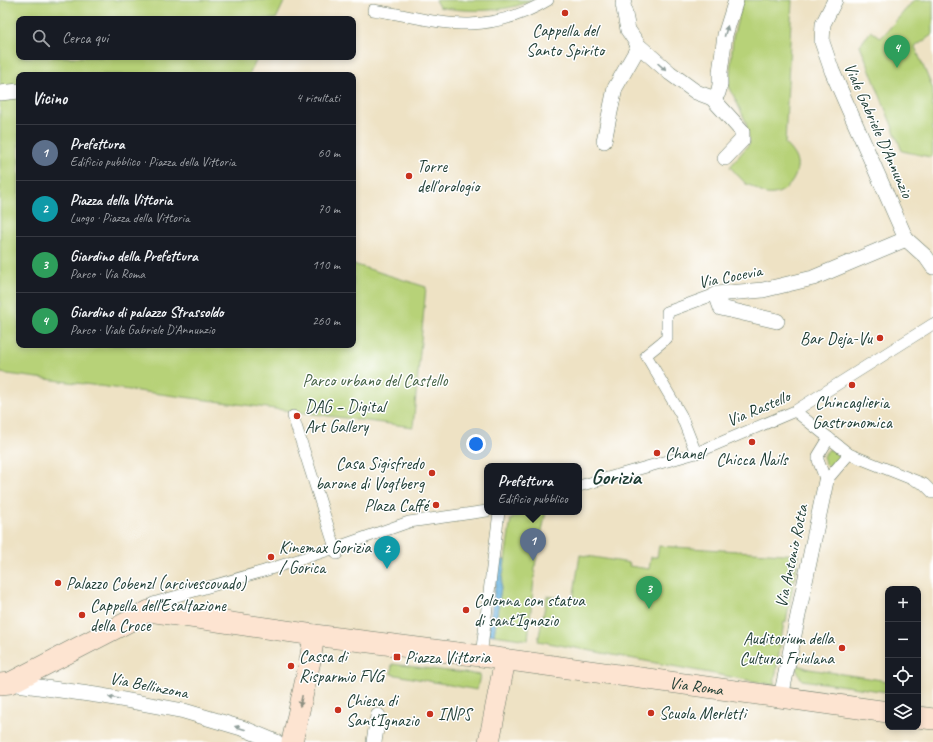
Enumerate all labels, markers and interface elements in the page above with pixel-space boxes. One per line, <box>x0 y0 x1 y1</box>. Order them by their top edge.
marker: Cappella del Santo Spirito <box>560 8 570 18</box>
search box <box>16 16 356 60</box>
place label: Cappella del Santo Spirito <box>526 20 606 61</box>
one-way arrow <box>724 25 730 37</box>
icon: search <box>30 27 52 49</box>
text: Cerca qui <box>62 29 108 48</box>
pin: 4 <box>884 35 910 68</box>
street label: Viale Gabriele D'Annunzio <box>839 60 918 202</box>
one-way arrow <box>657 62 667 71</box>
text: Vicino <box>32 88 67 109</box>
text: 4 risultati <box>296 90 340 106</box>
text: Prefettura <box>70 135 125 154</box>
text: 1 <box>42 145 48 161</box>
text: 60 m <box>318 145 340 161</box>
text: Edificio pubblico · Piazza della Vittoria <box>70 154 236 170</box>
place label: Torre dell'orologio <box>417 156 481 197</box>
marker: Torre dell'orologio <box>404 171 414 181</box>
text: Piazza della Vittoria <box>70 191 172 210</box>
text: 2 <box>42 201 48 217</box>
text: 70 m <box>318 201 340 217</box>
text: Luogo · Piazza della Vittoria <box>70 210 189 226</box>
text: Giardino della Prefettura <box>70 247 198 266</box>
text: 3 <box>42 257 48 273</box>
text: 110 m <box>312 257 340 273</box>
street label: Via Cocevia <box>697 260 765 293</box>
text: Parco · Via Roma <box>70 266 145 282</box>
text: Giardino di palazzo Strassoldo <box>70 303 224 322</box>
text: 4 <box>42 313 48 329</box>
text: 260 m <box>312 313 340 329</box>
text: Parco · Viale Gabriele D'Annunzio <box>70 322 215 338</box>
place label: Bar Deja-Vu <box>800 328 874 349</box>
marker: Bar Deja-Vu <box>875 333 885 343</box>
park label: Parco urbano del Castello <box>302 370 449 391</box>
marker: Chincaglieria Gastronomica <box>847 380 857 390</box>
street label: Via Rastello <box>723 385 795 431</box>
place label: Chincaglieria Gastronomica <box>812 392 893 433</box>
place label: DAG – Digital Art Gallery <box>305 396 388 437</box>
marker: DAG – Digital Art Gallery <box>292 411 302 421</box>
your location <box>466 434 486 454</box>
marker: Chicca Nails <box>747 437 757 447</box>
place label: Chanel <box>665 443 708 464</box>
marker: Chanel <box>652 448 662 458</box>
place label: Chicca Nails <box>716 449 789 470</box>
place label: Casa Sigisfredo barone di Vogtberg <box>315 453 425 494</box>
popup <box>484 463 582 515</box>
district label: Gorizia <box>591 464 643 490</box>
marker: Casa Sigisfredo barone di Vogtberg <box>427 468 437 478</box>
text: Prefettura <box>498 472 553 491</box>
text: Edificio pubblico <box>498 491 568 507</box>
place label: Plaza Caffé <box>364 495 430 516</box>
marker: Plaza Caffé <box>431 500 441 510</box>
street label: Via Antonio Rotta <box>770 501 813 609</box>
pin: 1 <box>520 528 546 561</box>
pin: 2 <box>374 536 400 569</box>
place label: Kinemax Gorizia / Gorica <box>279 537 372 578</box>
marker: Kinemax Gorizia / Gorica <box>266 552 276 562</box>
place label: Palazzo Cobenzl (arcivescovado) <box>66 573 247 594</box>
pin: 3 <box>636 576 662 609</box>
marker: Palazzo Cobenzl (arcivescovado) <box>53 578 63 588</box>
map controls <box>885 586 921 730</box>
button: + <box>885 586 921 622</box>
place label: Colonna con statua di sant'Ignazio <box>474 590 586 631</box>
place label: Cappella dell'Esaltazione della Croce <box>90 595 227 636</box>
marker: Colonna con statua di sant'Ignazio <box>461 605 471 615</box>
marker: Cappella dell'Esaltazione della Croce <box>77 610 87 620</box>
button: − <box>885 622 921 658</box>
place label: Auditorium della Cultura Friulana <box>740 628 836 669</box>
marker: Auditorium della Cultura Friulana <box>837 643 847 653</box>
place label: Cassa di Risparmio FVG <box>299 646 386 687</box>
place label: Piazza Vittoria <box>405 647 492 668</box>
marker: Piazza Vittoria <box>392 652 402 662</box>
button: locate <box>885 658 921 694</box>
marker: Cassa di Risparmio FVG <box>286 661 296 671</box>
street label: Via Bellinzona <box>108 668 192 704</box>
street label: Via Roma <box>668 672 726 700</box>
place label: Chiesa di Sant'Ignazio <box>346 690 420 731</box>
button: layers <box>885 694 921 730</box>
one-way arrow <box>108 695 120 701</box>
one-way arrow <box>297 695 303 707</box>
place label: Scuola Merletti <box>659 703 749 724</box>
place label: INPS <box>438 704 474 725</box>
marker: Chiesa di Sant'Ignazio <box>333 705 343 715</box>
marker: Scuola Merletti <box>646 708 656 718</box>
marker: INPS <box>425 709 435 719</box>
one-way arrow <box>234 725 246 731</box>

